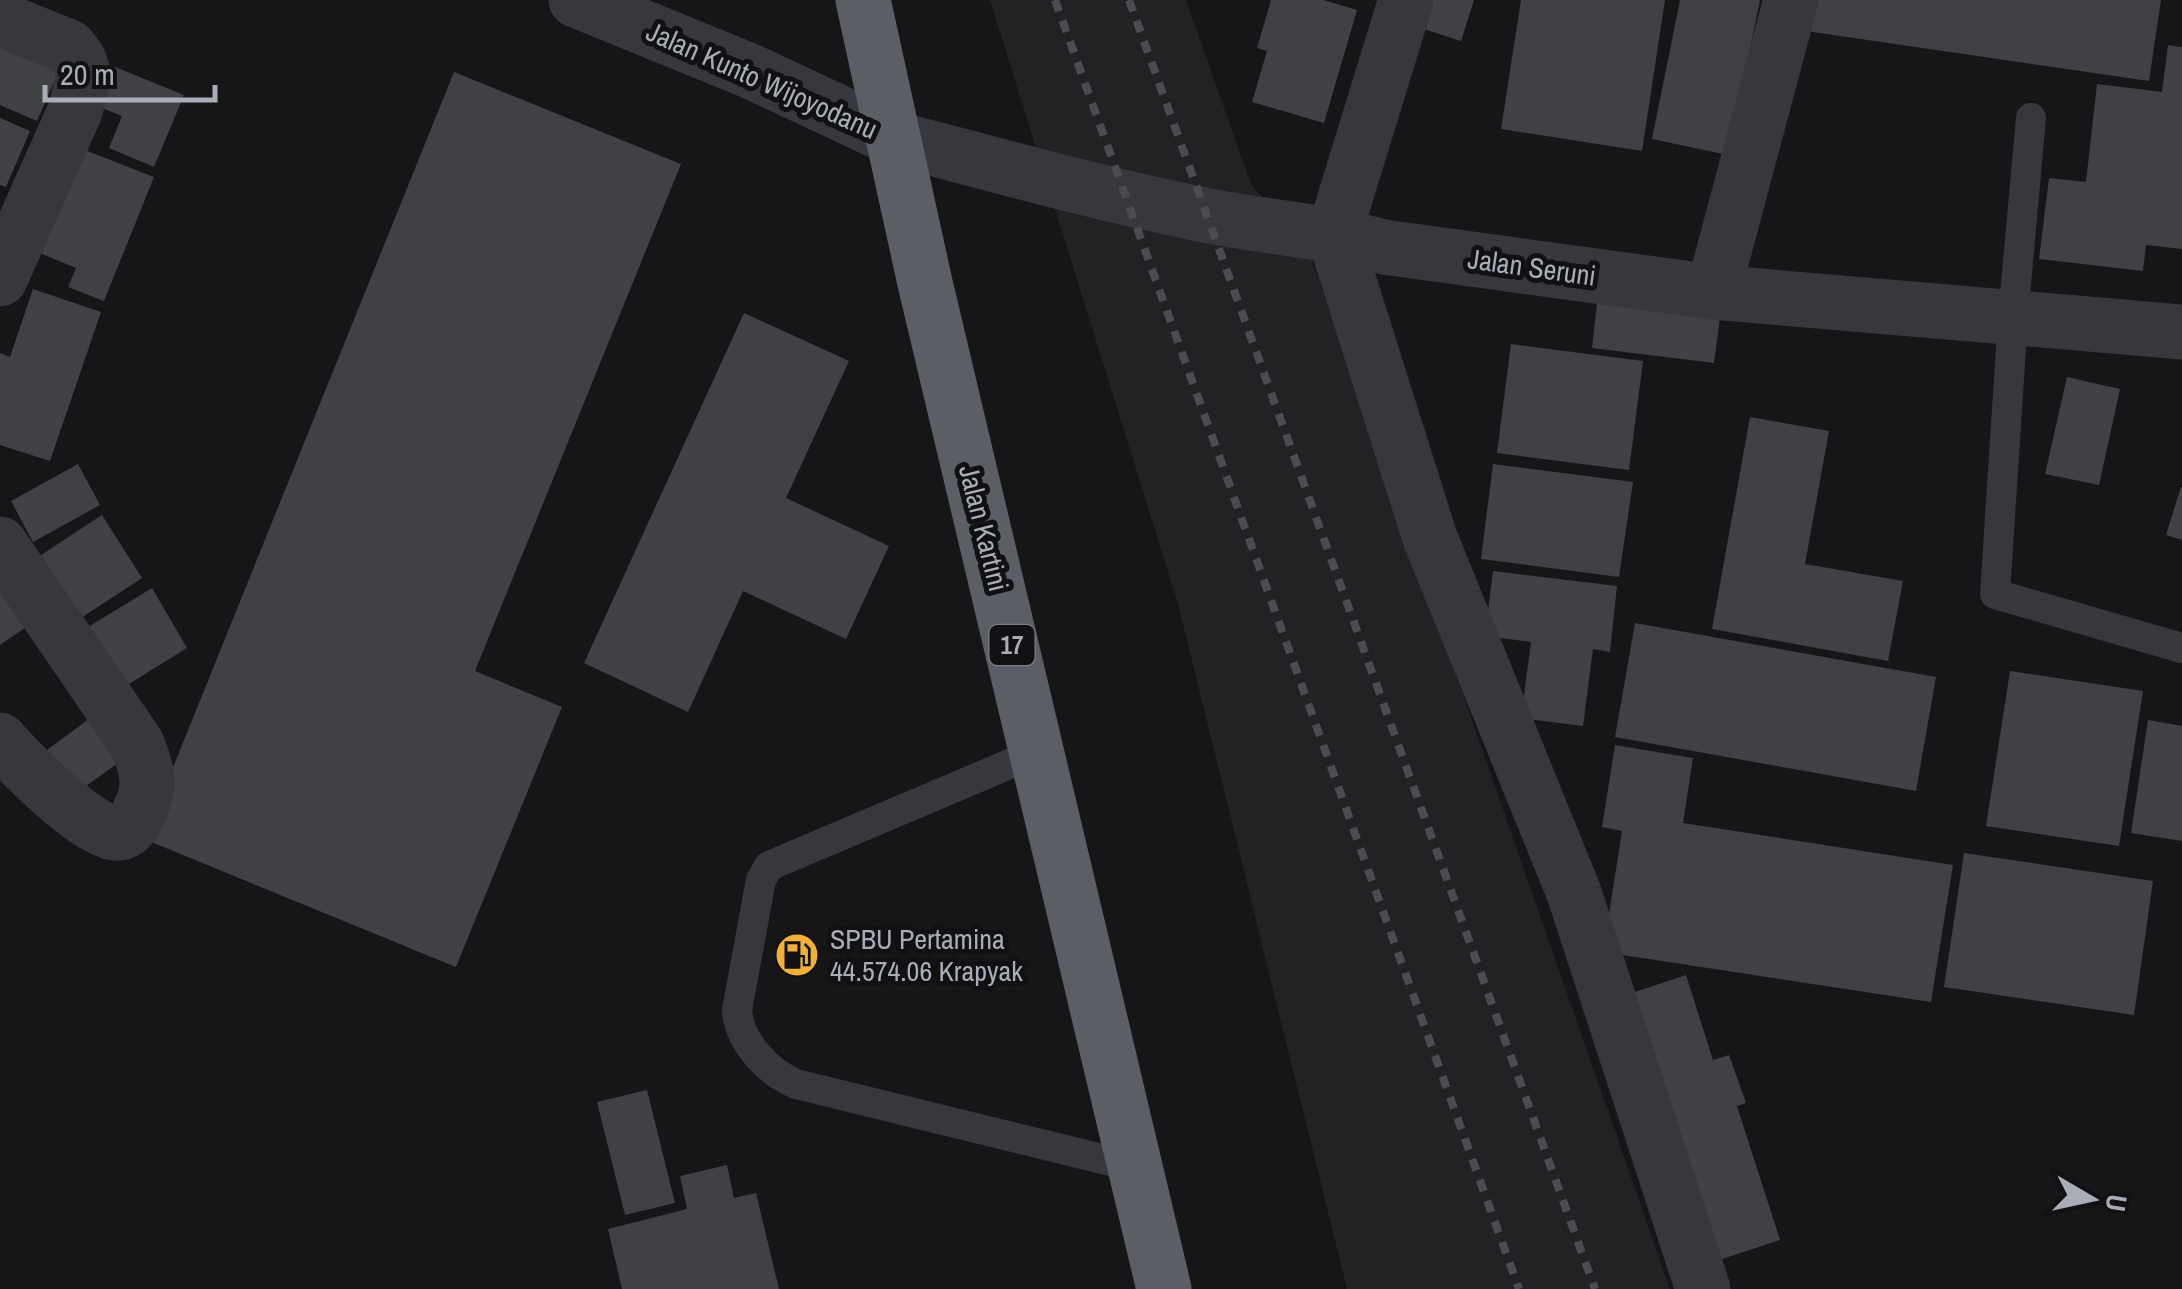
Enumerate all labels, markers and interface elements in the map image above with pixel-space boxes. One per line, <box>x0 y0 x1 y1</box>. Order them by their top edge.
street label: Jalan Kunto Wijoyodanu <box>641 12 883 148</box>
scale bar <box>45 40 215 102</box>
text: 20 m <box>60 54 115 94</box>
street label: Jalan Seruni <box>1466 239 1598 295</box>
street label: Jalan Kartini <box>950 461 1018 595</box>
road number: 17 <box>990 625 1034 665</box>
place label: SPBU Pertamina 44.574.06 Krapyak <box>830 920 1023 990</box>
fuel station icon: SPBU Pertamina 44.574.06 Krapyak <box>774 932 820 978</box>
north arrow <box>2042 1149 2142 1249</box>
text: U <box>2097 1192 2137 1214</box>

